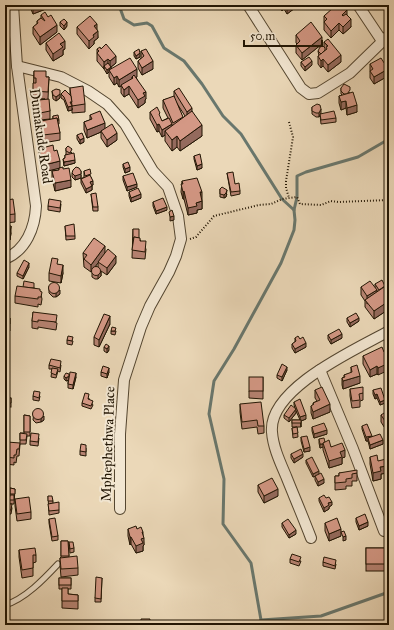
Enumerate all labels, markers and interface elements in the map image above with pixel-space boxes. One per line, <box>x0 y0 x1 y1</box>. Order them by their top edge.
scale bar <box>244 22 322 48</box>
text: 50 m <box>250 29 275 43</box>
street label: Dumakude Road <box>26 87 56 185</box>
street label: Mphephethwa Place <box>97 386 119 502</box>

